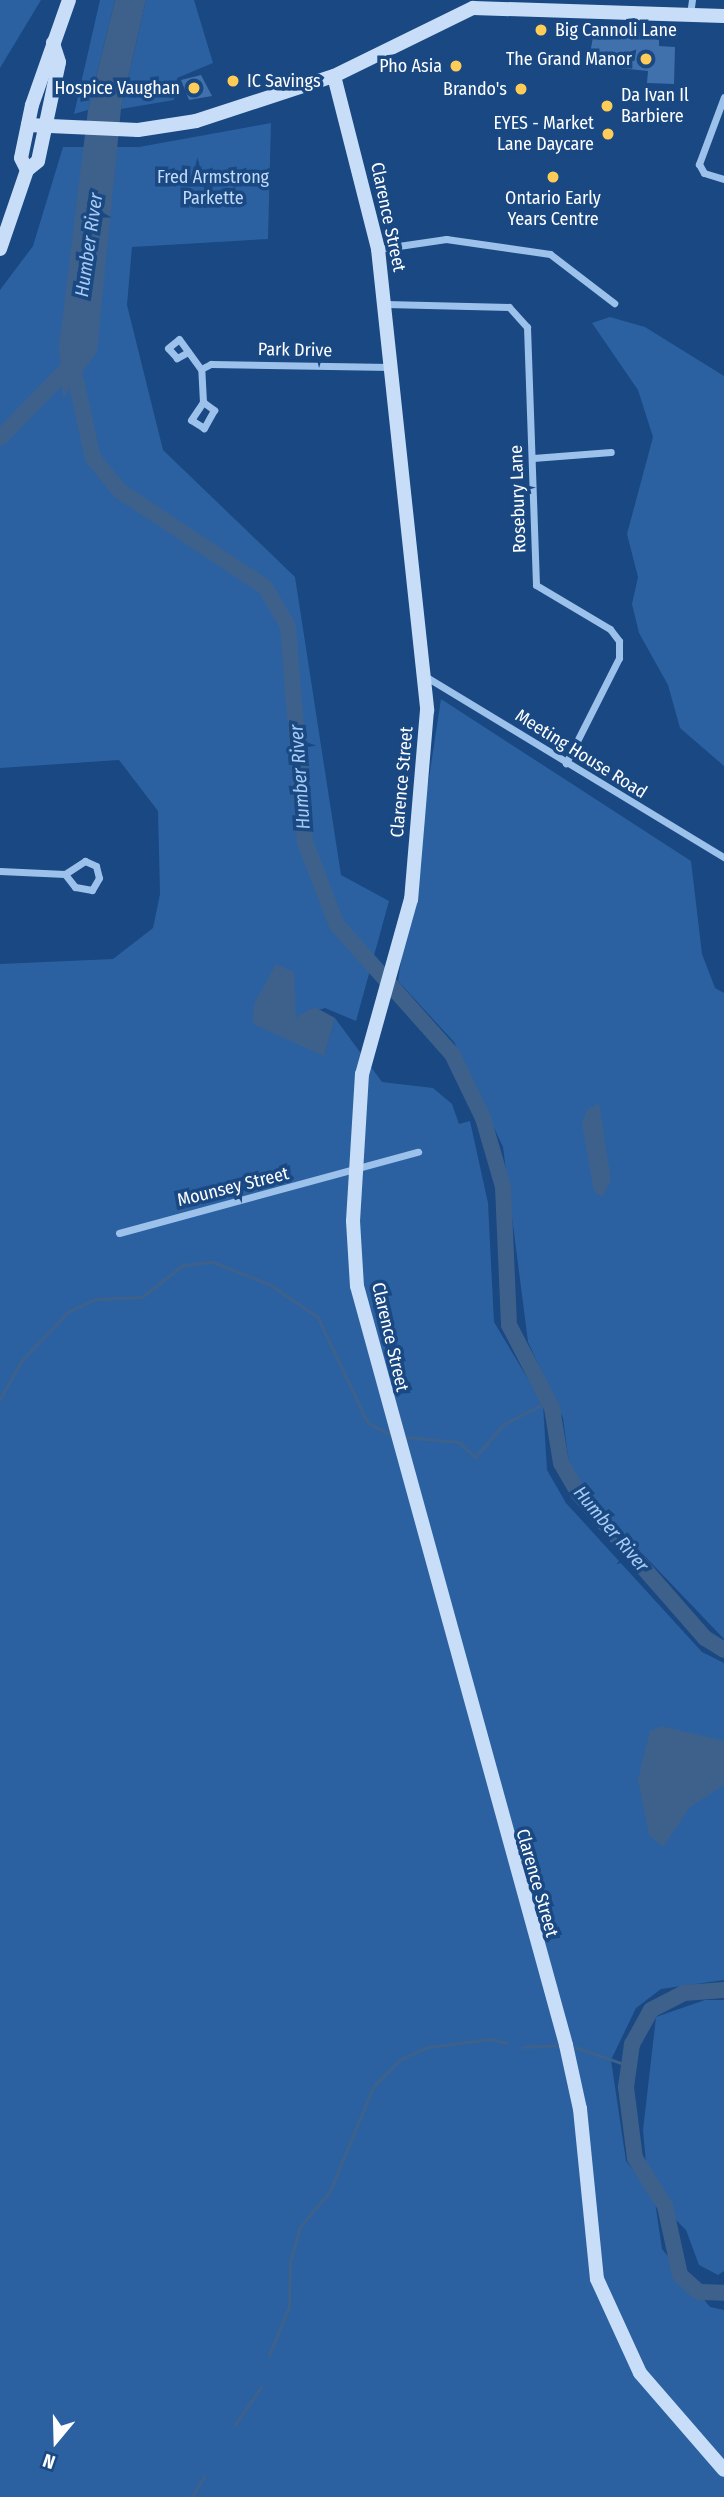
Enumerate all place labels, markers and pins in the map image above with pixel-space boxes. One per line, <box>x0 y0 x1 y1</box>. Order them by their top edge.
place label: Big Cannoli Lane <box>555 19 677 41</box>
marker: Big Cannoli Lane <box>533 22 549 38</box>
place label: The Grand Manor <box>506 48 632 70</box>
marker: The Grand Manor <box>638 51 654 67</box>
place label: Pho Asia <box>379 55 442 77</box>
marker: Pho Asia <box>448 58 464 74</box>
place label: IC Savings <box>247 70 321 92</box>
marker: IC Savings <box>225 73 241 89</box>
place label: Hospice Vaughan <box>54 77 180 99</box>
place label: Brando's <box>443 78 507 100</box>
marker: Hospice Vaughan <box>186 80 202 96</box>
marker: Brando's <box>513 81 529 97</box>
place label: Da Ivan Il Barbiere <box>621 85 689 128</box>
marker: Da Ivan Il Barbiere <box>599 98 615 114</box>
place label: EYES - Market Lane Daycare <box>493 113 594 156</box>
marker: EYES - Market Lane Daycare <box>600 126 616 142</box>
marker: Ontario Early Years Centre <box>545 169 561 185</box>
place label: Ontario Early Years Centre <box>505 188 601 230</box>

